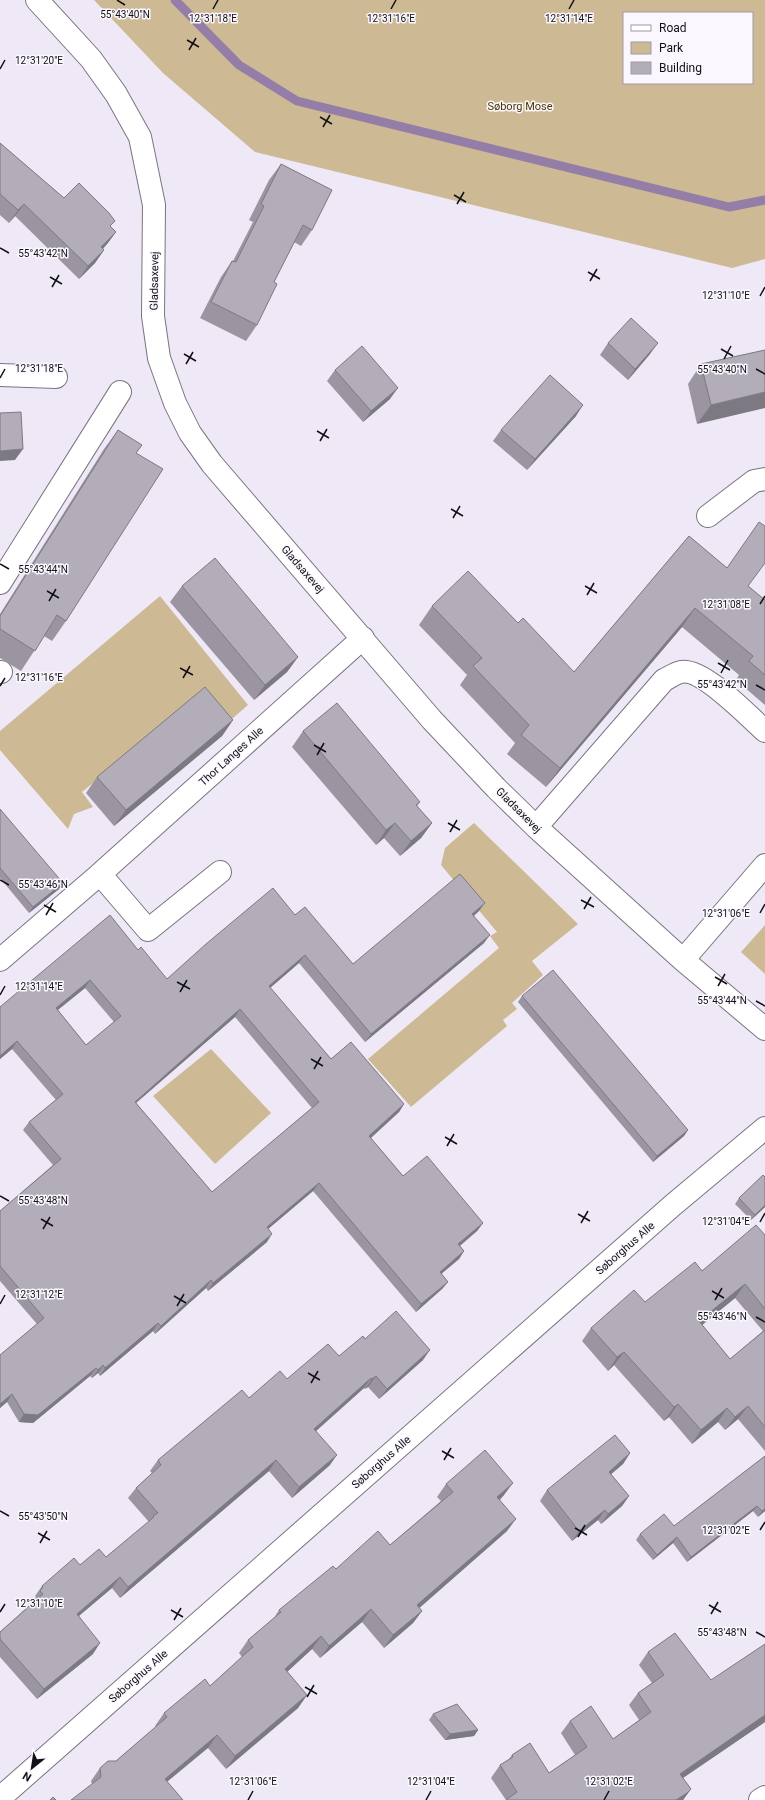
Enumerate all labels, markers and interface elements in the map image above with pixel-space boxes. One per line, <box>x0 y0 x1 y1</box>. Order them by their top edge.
text: 55°43'40"N <box>100 9 150 20</box>
legend <box>623 12 753 84</box>
text: 12°31'18"E <box>189 13 237 24</box>
text: 12°31'16"E <box>367 13 415 24</box>
text: 12°31'14"E <box>545 13 593 24</box>
text: Road <box>659 21 687 35</box>
text: Park <box>659 41 684 55</box>
text: 12°31'20"E <box>15 55 63 66</box>
text: Building <box>659 61 702 75</box>
park label: Søborg Mose <box>487 100 553 113</box>
text: 55°43'42"N <box>18 248 68 259</box>
street label: Gladsaxevej <box>147 251 162 311</box>
text: 12°31'10"E <box>702 290 750 301</box>
text: 12°31'18"E <box>15 363 63 374</box>
text: 55°43'40"N <box>697 364 747 375</box>
street label: Gladsaxevej <box>278 543 327 596</box>
text: 55°43'44"N <box>18 564 68 575</box>
text: 12°31'08"E <box>702 599 750 610</box>
text: 12°31'16"E <box>15 672 63 683</box>
text: 55°43'42"N <box>697 679 747 690</box>
street label: Thor Langes Alle <box>196 724 266 789</box>
street label: Gladsaxevej <box>493 785 544 836</box>
text: 55°43'46"N <box>18 879 68 890</box>
text: 12°31'06"E <box>702 908 750 919</box>
text: 12°31'14"E <box>15 981 63 992</box>
text: 55°43'44"N <box>697 995 747 1006</box>
text: 55°43'48"N <box>18 1195 68 1206</box>
text: 12°31'04"E <box>702 1216 750 1227</box>
street label: Søborghus Alle <box>593 1219 658 1278</box>
text: 12°31'12"E <box>15 1289 63 1300</box>
text: 55°43'46"N <box>697 1311 747 1322</box>
street label: Søborghus Alle <box>349 1433 414 1492</box>
text: 55°43'50"N <box>18 1511 68 1522</box>
text: 12°31'02"E <box>702 1525 750 1536</box>
text: 12°31'10"E <box>15 1598 63 1609</box>
text: 55°43'48"N <box>697 1627 747 1638</box>
street label: Søborghus Alle <box>106 1647 171 1706</box>
north arrow <box>12 1748 52 1788</box>
text: N <box>20 1769 34 1784</box>
text: 12°31'06"E <box>229 1776 277 1787</box>
text: 12°31'04"E <box>407 1776 455 1787</box>
text: 12°31'02"E <box>585 1776 633 1787</box>

